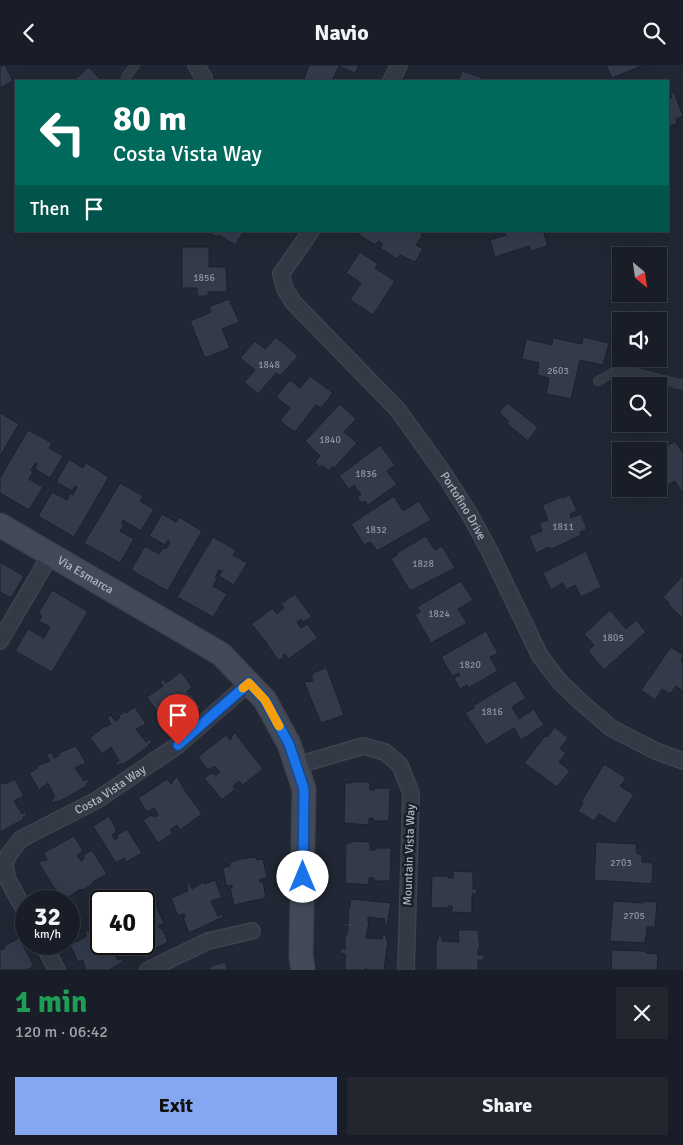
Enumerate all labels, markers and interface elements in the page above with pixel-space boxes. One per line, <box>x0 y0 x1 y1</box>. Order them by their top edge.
icon: back <box>15 19 43 47</box>
text: Navio <box>314 19 369 46</box>
icon: search <box>640 19 668 47</box>
text: 80 m <box>113 97 187 140</box>
icon: left <box>30 100 95 165</box>
text: Costa Vista Way <box>113 140 262 167</box>
icon: arrive <box>80 195 108 223</box>
text: Then <box>30 197 70 221</box>
north arrow <box>612 247 668 303</box>
map controls <box>612 247 667 497</box>
house number: 1856 <box>193 272 215 284</box>
button: sound <box>612 312 667 367</box>
house number: 1848 <box>258 359 280 371</box>
house number: 2603 <box>547 365 569 377</box>
button: search <box>612 377 667 432</box>
house number: 1840 <box>319 434 341 446</box>
button: layers <box>612 442 667 497</box>
house number: 1836 <box>355 468 377 480</box>
street label: Portofino Drive <box>437 469 489 543</box>
house number: 1811 <box>552 521 574 533</box>
house number: 1832 <box>365 524 387 536</box>
street label: Via Esmarca <box>54 553 116 598</box>
house number: 1828 <box>412 558 434 570</box>
house number: 1824 <box>428 608 450 620</box>
house number: 1805 <box>602 632 624 644</box>
house number: 1820 <box>459 659 481 671</box>
pin <box>157 694 199 745</box>
icon: arrive <box>164 701 192 729</box>
house number: 1816 <box>481 706 503 718</box>
street label: Costa Vista Way <box>72 762 149 818</box>
street label: Mountain Vista Way <box>400 804 419 906</box>
position arrow <box>276 850 328 902</box>
house number: 2703 <box>610 857 632 869</box>
speed limit sign: 40 <box>90 890 155 955</box>
text: 32 <box>34 901 61 932</box>
house number: 2705 <box>623 910 645 922</box>
text: km/h <box>34 927 61 942</box>
text: 1 min <box>15 984 87 1021</box>
button: close <box>616 987 668 1039</box>
text: 120 m · 06:42 <box>15 1022 108 1042</box>
button: Exit <box>15 1077 337 1135</box>
button: Share <box>347 1077 668 1135</box>

